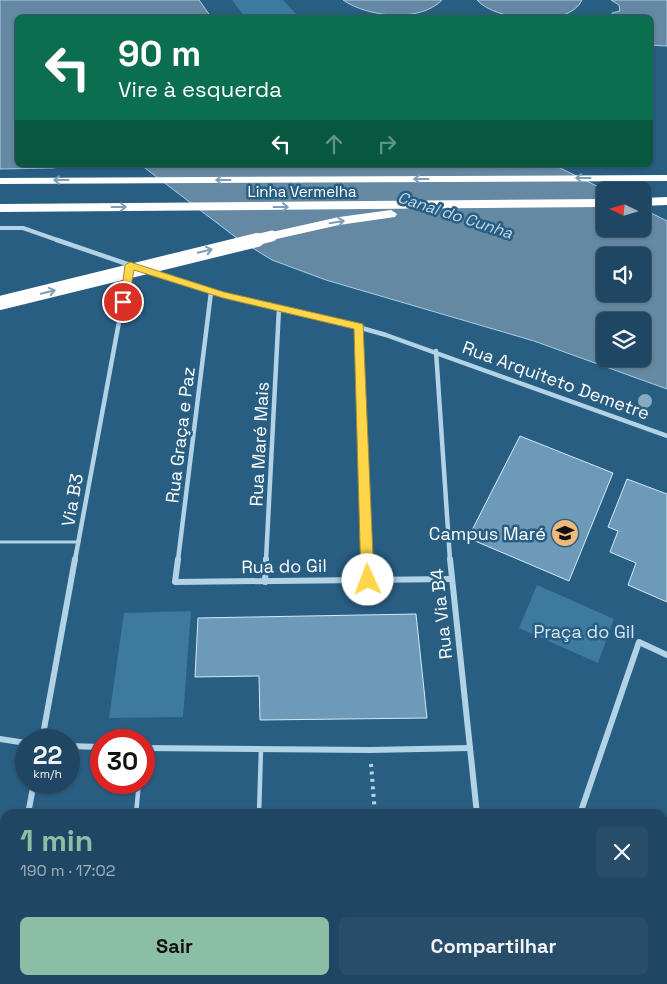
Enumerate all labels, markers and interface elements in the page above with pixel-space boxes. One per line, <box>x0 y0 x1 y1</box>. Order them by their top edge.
text: 90 m <box>118 32 201 76</box>
icon: left <box>35 35 100 100</box>
text: Vire à esquerda <box>118 75 282 103</box>
icon: left <box>267 130 295 158</box>
icon: ahead <box>320 130 348 158</box>
icon: right <box>373 130 401 158</box>
one-way arrow <box>576 173 592 183</box>
one-way arrow <box>413 174 430 184</box>
one-way arrow <box>53 175 70 185</box>
one-way arrow <box>216 175 232 185</box>
street label: Linha Vermelha <box>247 182 357 201</box>
north arrow <box>596 182 651 238</box>
map controls <box>596 182 651 367</box>
water label: Canal do Cunha <box>395 187 516 244</box>
one-way arrow <box>110 202 126 212</box>
one-way arrow <box>272 202 289 212</box>
one-way arrow <box>329 217 345 226</box>
one-way arrow <box>196 246 212 255</box>
button: sound <box>596 247 651 302</box>
pin <box>102 281 144 323</box>
one-way arrow <box>39 287 55 296</box>
icon: arrive <box>109 288 137 316</box>
button: layers <box>596 312 651 367</box>
street label: Rua Arquiteto Demetre <box>459 335 653 425</box>
street label: Rua Graça e Paz <box>160 366 200 504</box>
street label: Rua Maré Mais <box>244 381 274 507</box>
street label: Via B3 <box>56 472 88 528</box>
school or university icon: Campus Maré <box>550 518 580 548</box>
place label: Campus Maré <box>429 522 546 545</box>
position arrow <box>341 553 393 605</box>
street label: Rua do Gil <box>241 554 327 578</box>
street label: Rua Via B4 <box>425 568 457 660</box>
park label: Praça do Gil <box>533 620 635 643</box>
speed limit sign: 30 <box>90 729 155 794</box>
text: 22 <box>33 739 62 771</box>
text: km/h <box>33 766 62 782</box>
text: 1 min <box>20 821 93 860</box>
button: close <box>596 826 648 878</box>
text: 190 m · 17:02 <box>20 860 116 881</box>
button: Sair <box>20 917 329 975</box>
button: Compartilhar <box>339 917 648 975</box>

